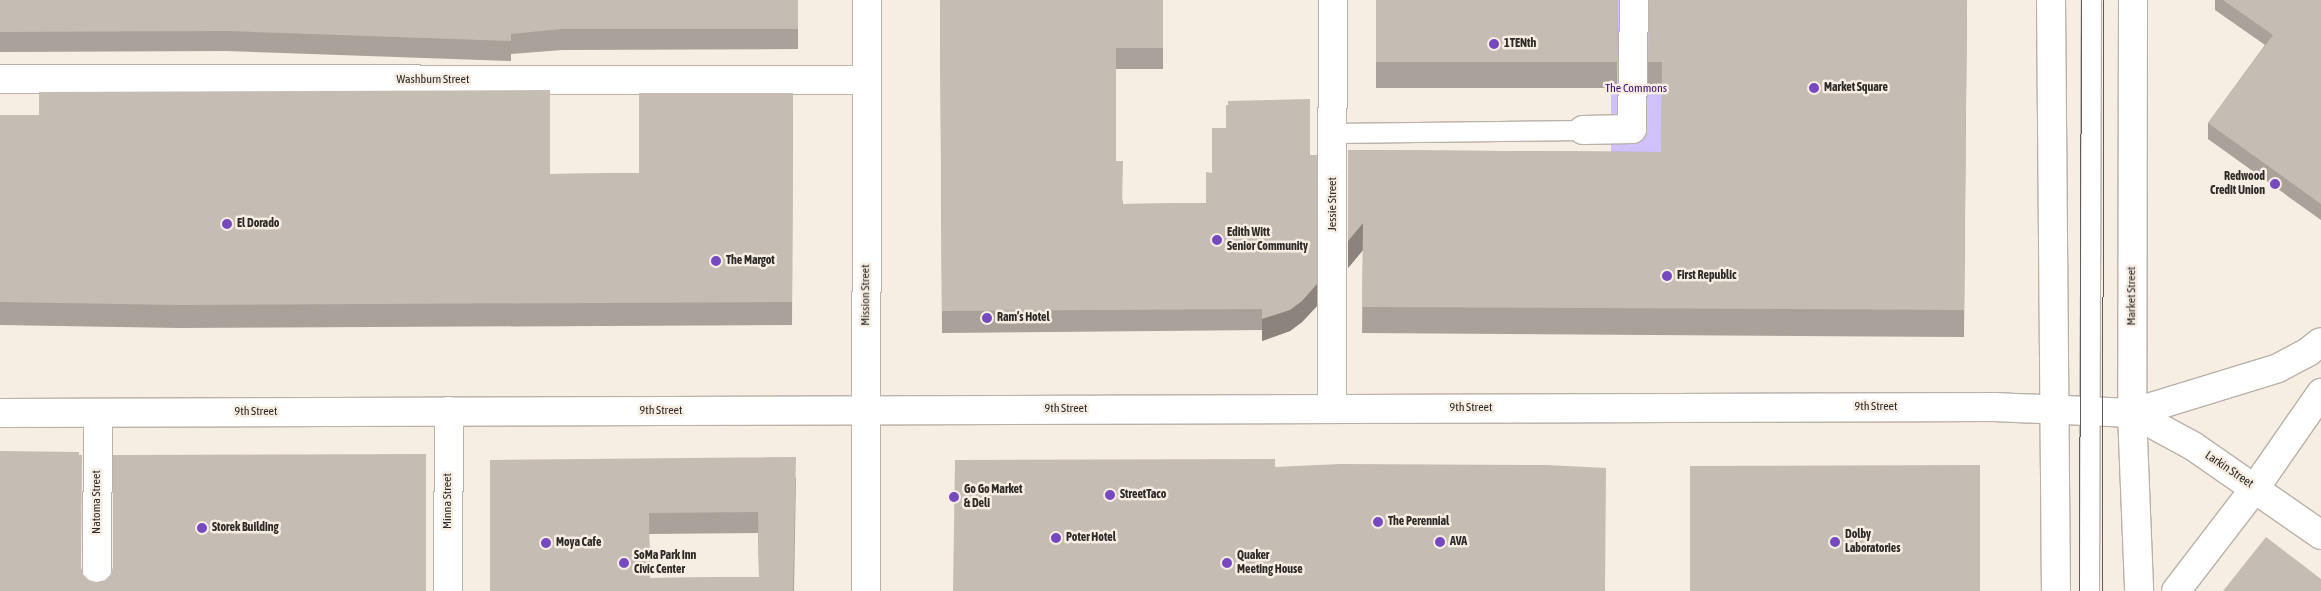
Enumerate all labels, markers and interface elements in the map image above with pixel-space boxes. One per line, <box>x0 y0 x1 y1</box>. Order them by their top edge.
place label: 1TENth <box>1504 37 1536 51</box>
marker: 1TENth <box>1488 38 1500 50</box>
street label: Washburn Street <box>397 73 469 87</box>
place label: Market Square <box>1824 81 1888 95</box>
park label: The Commons <box>1605 82 1667 96</box>
marker: Market Square <box>1808 82 1820 94</box>
place label: Redwood Credit Union <box>2210 170 2265 198</box>
street label: Jessie Street <box>1326 177 1340 231</box>
marker: Redwood Credit Union <box>2269 178 2281 190</box>
place label: El Dorado <box>237 217 280 231</box>
marker: El Dorado <box>221 218 233 230</box>
place label: Edith Witt Senior Community <box>1227 226 1308 254</box>
marker: Edith Witt Senior Community <box>1211 234 1223 246</box>
place label: The Margot <box>726 254 775 268</box>
marker: The Margot <box>710 255 722 267</box>
street label: Mission Street <box>859 264 873 326</box>
street label: Market Street <box>2125 266 2139 326</box>
place label: First Republic <box>1677 269 1736 283</box>
marker: First Republic <box>1661 270 1673 282</box>
place label: Ram’s Hotel <box>997 311 1050 325</box>
marker: Ram’s Hotel <box>981 312 993 324</box>
street label: 9th Street <box>1855 400 1897 414</box>
street label: 9th Street <box>1450 401 1492 415</box>
street label: 9th Street <box>1045 402 1087 416</box>
street label: 9th Street <box>640 404 682 418</box>
street label: 9th Street <box>235 405 277 419</box>
street label: Larkin Street <box>2202 449 2256 491</box>
street label: Natoma Street <box>90 470 104 534</box>
street label: Minna Street <box>441 473 455 529</box>
place label: Go Go Market & Deli <box>964 483 1022 511</box>
place label: StreetTaco <box>1120 488 1166 502</box>
marker: StreetTaco <box>1104 489 1116 501</box>
marker: Go Go Market & Deli <box>948 491 960 503</box>
place label: The Perennial <box>1388 515 1449 529</box>
marker: The Perennial <box>1372 516 1384 528</box>
place label: Storek Building <box>212 521 279 535</box>
marker: Storek Building <box>196 522 208 534</box>
place label: Dolby Laboratories <box>1845 528 1900 556</box>
place label: Poter Hotel <box>1066 531 1116 545</box>
marker: Poter Hotel <box>1050 532 1062 544</box>
place label: AVA <box>1450 535 1467 549</box>
place label: Moya Cafe <box>556 536 601 550</box>
marker: AVA <box>1434 536 1446 548</box>
marker: Dolby Laboratories <box>1829 536 1841 548</box>
marker: Moya Cafe <box>540 537 552 549</box>
place label: SoMa Park Inn Civic Center <box>634 549 696 577</box>
place label: Quaker Meeting House <box>1237 549 1303 577</box>
marker: SoMa Park Inn Civic Center <box>618 557 630 569</box>
marker: Quaker Meeting House <box>1221 557 1233 569</box>

